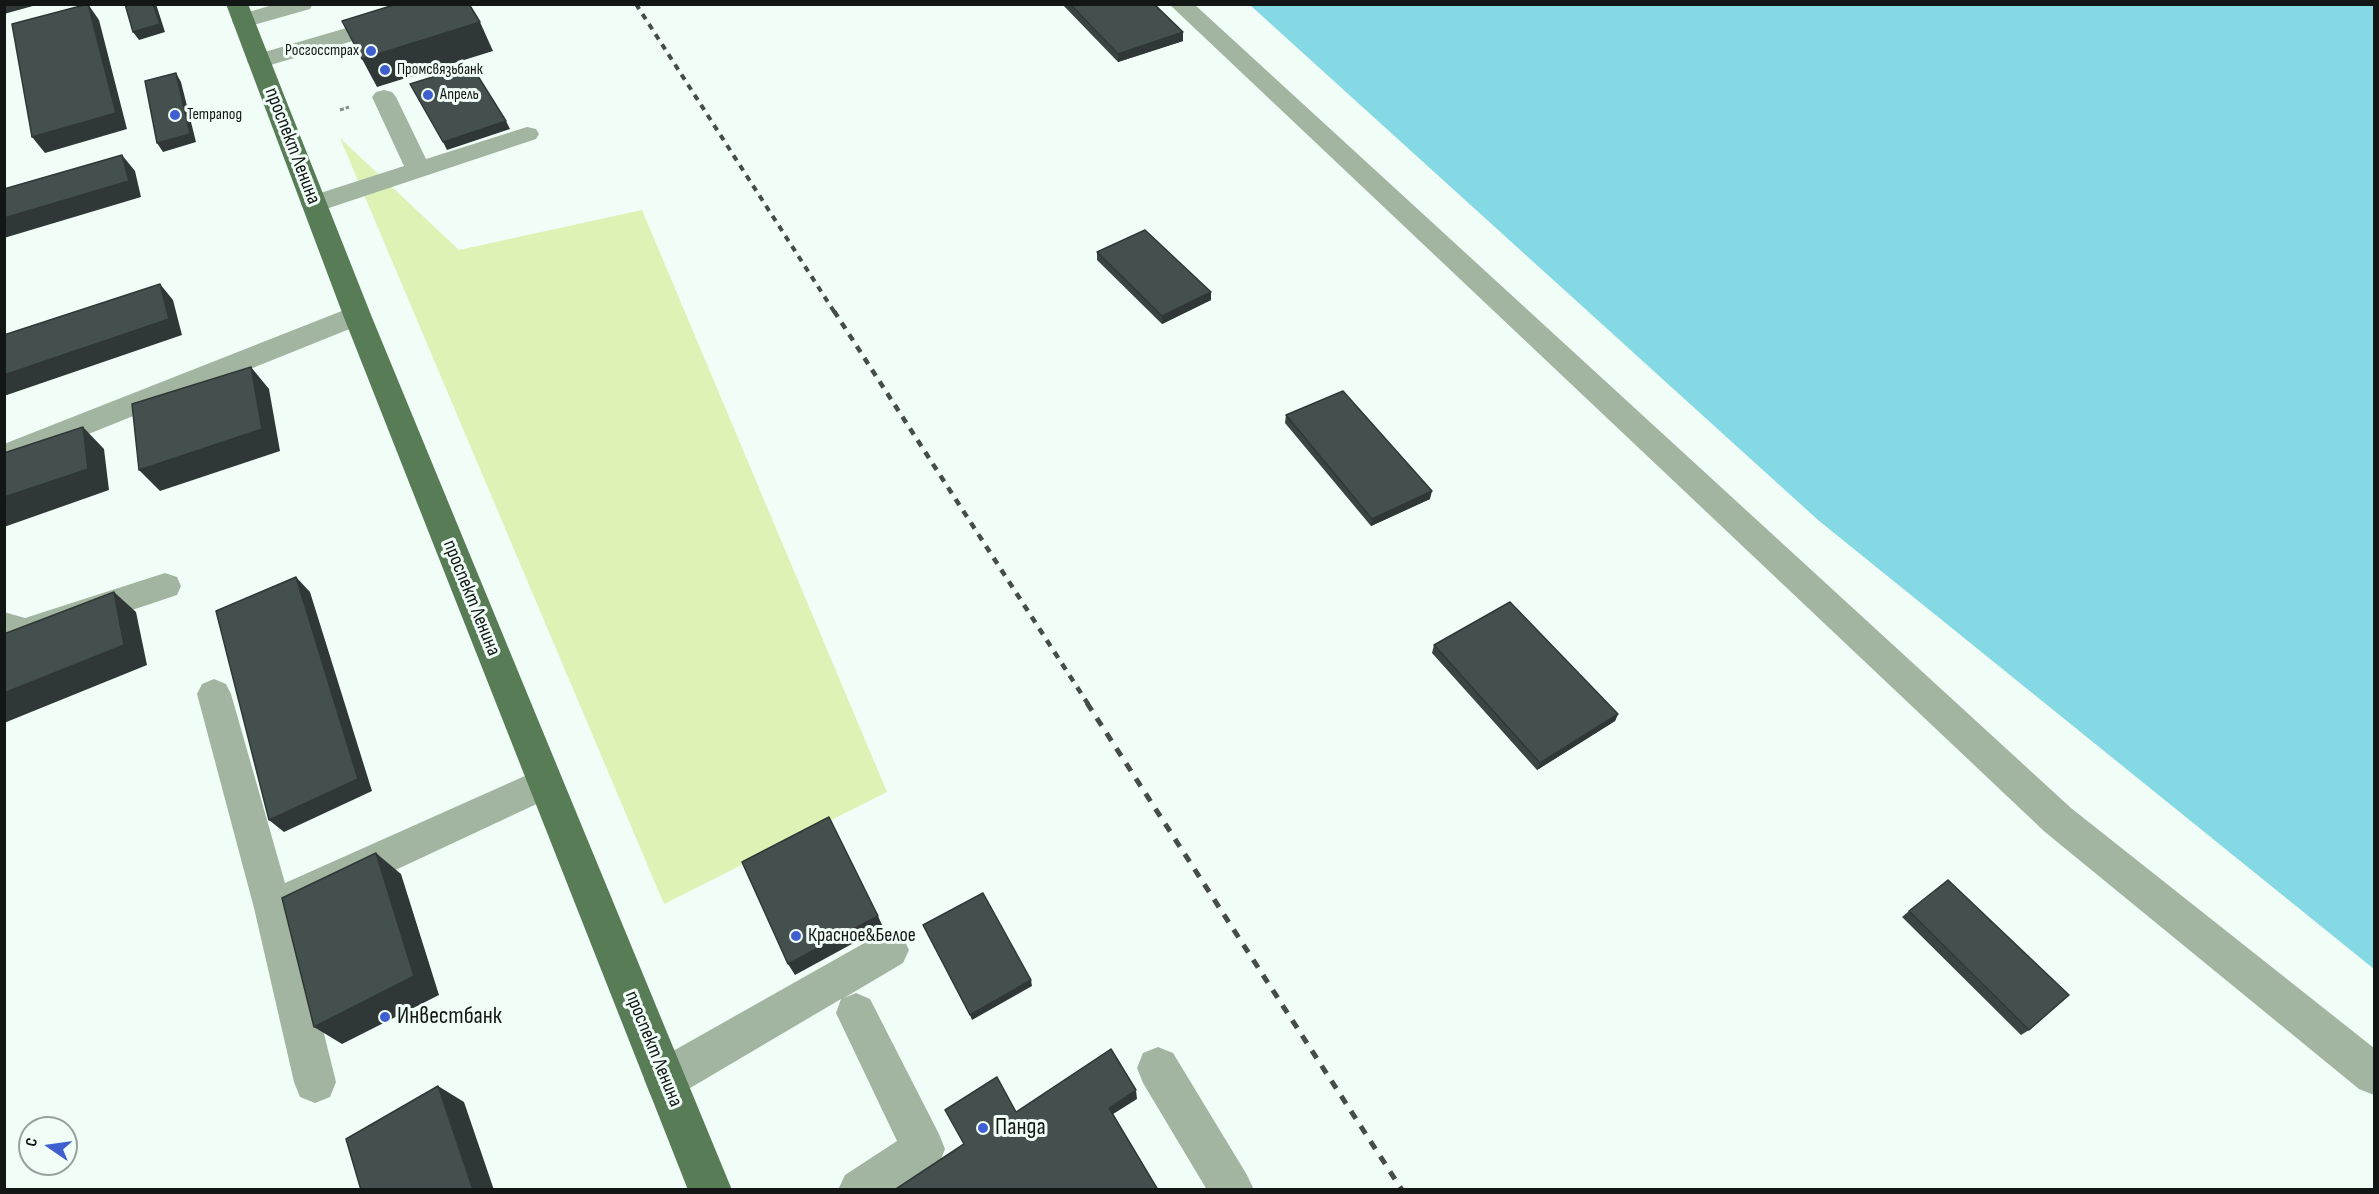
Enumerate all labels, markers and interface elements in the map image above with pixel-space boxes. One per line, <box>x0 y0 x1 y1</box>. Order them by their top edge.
place label: Росгосстрах <box>285 41 359 61</box>
marker: Росгосстрах <box>364 44 378 58</box>
place label: Промсвязьбанк <box>397 60 483 80</box>
marker: Промсвязьбанк <box>378 63 392 77</box>
street label: проспект Ленина <box>259 84 325 208</box>
place label: Апрель <box>440 85 479 105</box>
marker: Апрель <box>421 88 435 102</box>
place label: Тетрапод <box>187 105 242 125</box>
marker: Тетрапод <box>168 108 182 122</box>
street label: проспект Ленина <box>437 537 505 659</box>
place label: Красное&Белое <box>808 924 916 948</box>
marker: Красное&Белое <box>789 929 803 943</box>
street label: проспект Ленина <box>619 988 687 1110</box>
place label: Инвестбанк <box>397 1003 502 1031</box>
marker: Инвестбанк <box>378 1010 392 1024</box>
place label: Панда <box>995 1114 1046 1142</box>
north arrow <box>18 1116 78 1176</box>
marker: Панда <box>976 1121 990 1135</box>
text: С <box>22 1136 42 1148</box>

